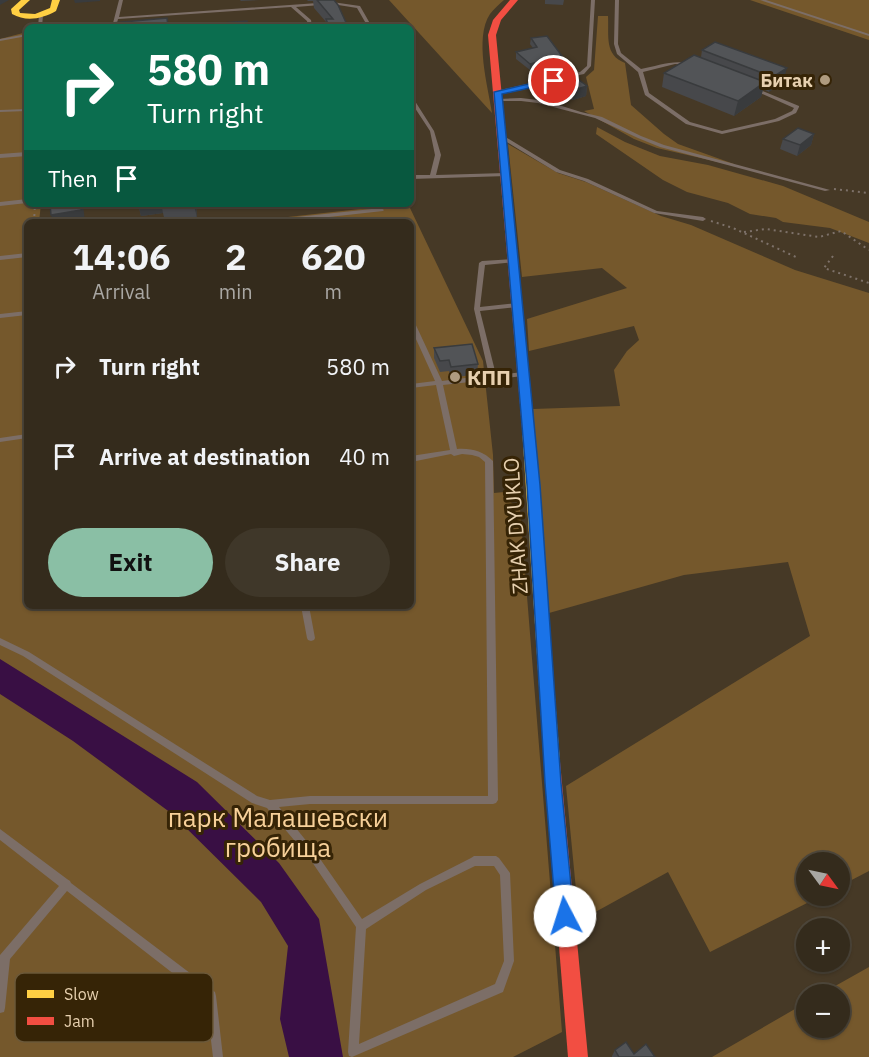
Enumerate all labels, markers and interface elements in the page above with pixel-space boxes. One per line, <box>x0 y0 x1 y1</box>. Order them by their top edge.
text: 580 m <box>147 42 270 97</box>
icon: right <box>48 48 126 126</box>
pin <box>528 55 579 106</box>
icon: arrive <box>537 64 570 97</box>
place label: Битак <box>761 69 813 92</box>
marker: Битак <box>818 73 832 87</box>
text: Turn right <box>147 95 264 130</box>
icon: arrive <box>110 162 143 195</box>
text: Then <box>48 164 98 193</box>
text: 14:06 <box>72 233 171 280</box>
text: 2 <box>225 233 247 280</box>
text: 620 <box>301 233 366 280</box>
text: Arrival <box>92 278 151 305</box>
text: min <box>219 278 253 305</box>
text: m <box>325 278 342 305</box>
icon: right <box>48 350 81 383</box>
text: Turn right <box>99 352 200 381</box>
text: 580 m <box>326 352 390 381</box>
place label: КПП <box>467 363 511 391</box>
marker: КПП <box>448 370 462 384</box>
icon: arrive <box>48 440 81 473</box>
text: Arrive at destination <box>99 442 310 471</box>
text: 40 m <box>339 442 390 471</box>
street label: ZHAK DYUKLO <box>496 457 534 595</box>
button: Exit <box>48 528 213 597</box>
button: Share <box>225 528 390 597</box>
park label: парк Малашевски гробища <box>168 800 388 864</box>
north arrow <box>796 852 850 906</box>
map controls <box>796 852 850 1038</box>
position arrow <box>533 884 597 948</box>
button: + <box>796 918 850 972</box>
legend <box>15 973 213 1042</box>
text: Slow <box>64 984 99 1004</box>
button: − <box>796 984 850 1038</box>
text: Jam <box>64 1011 95 1031</box>

